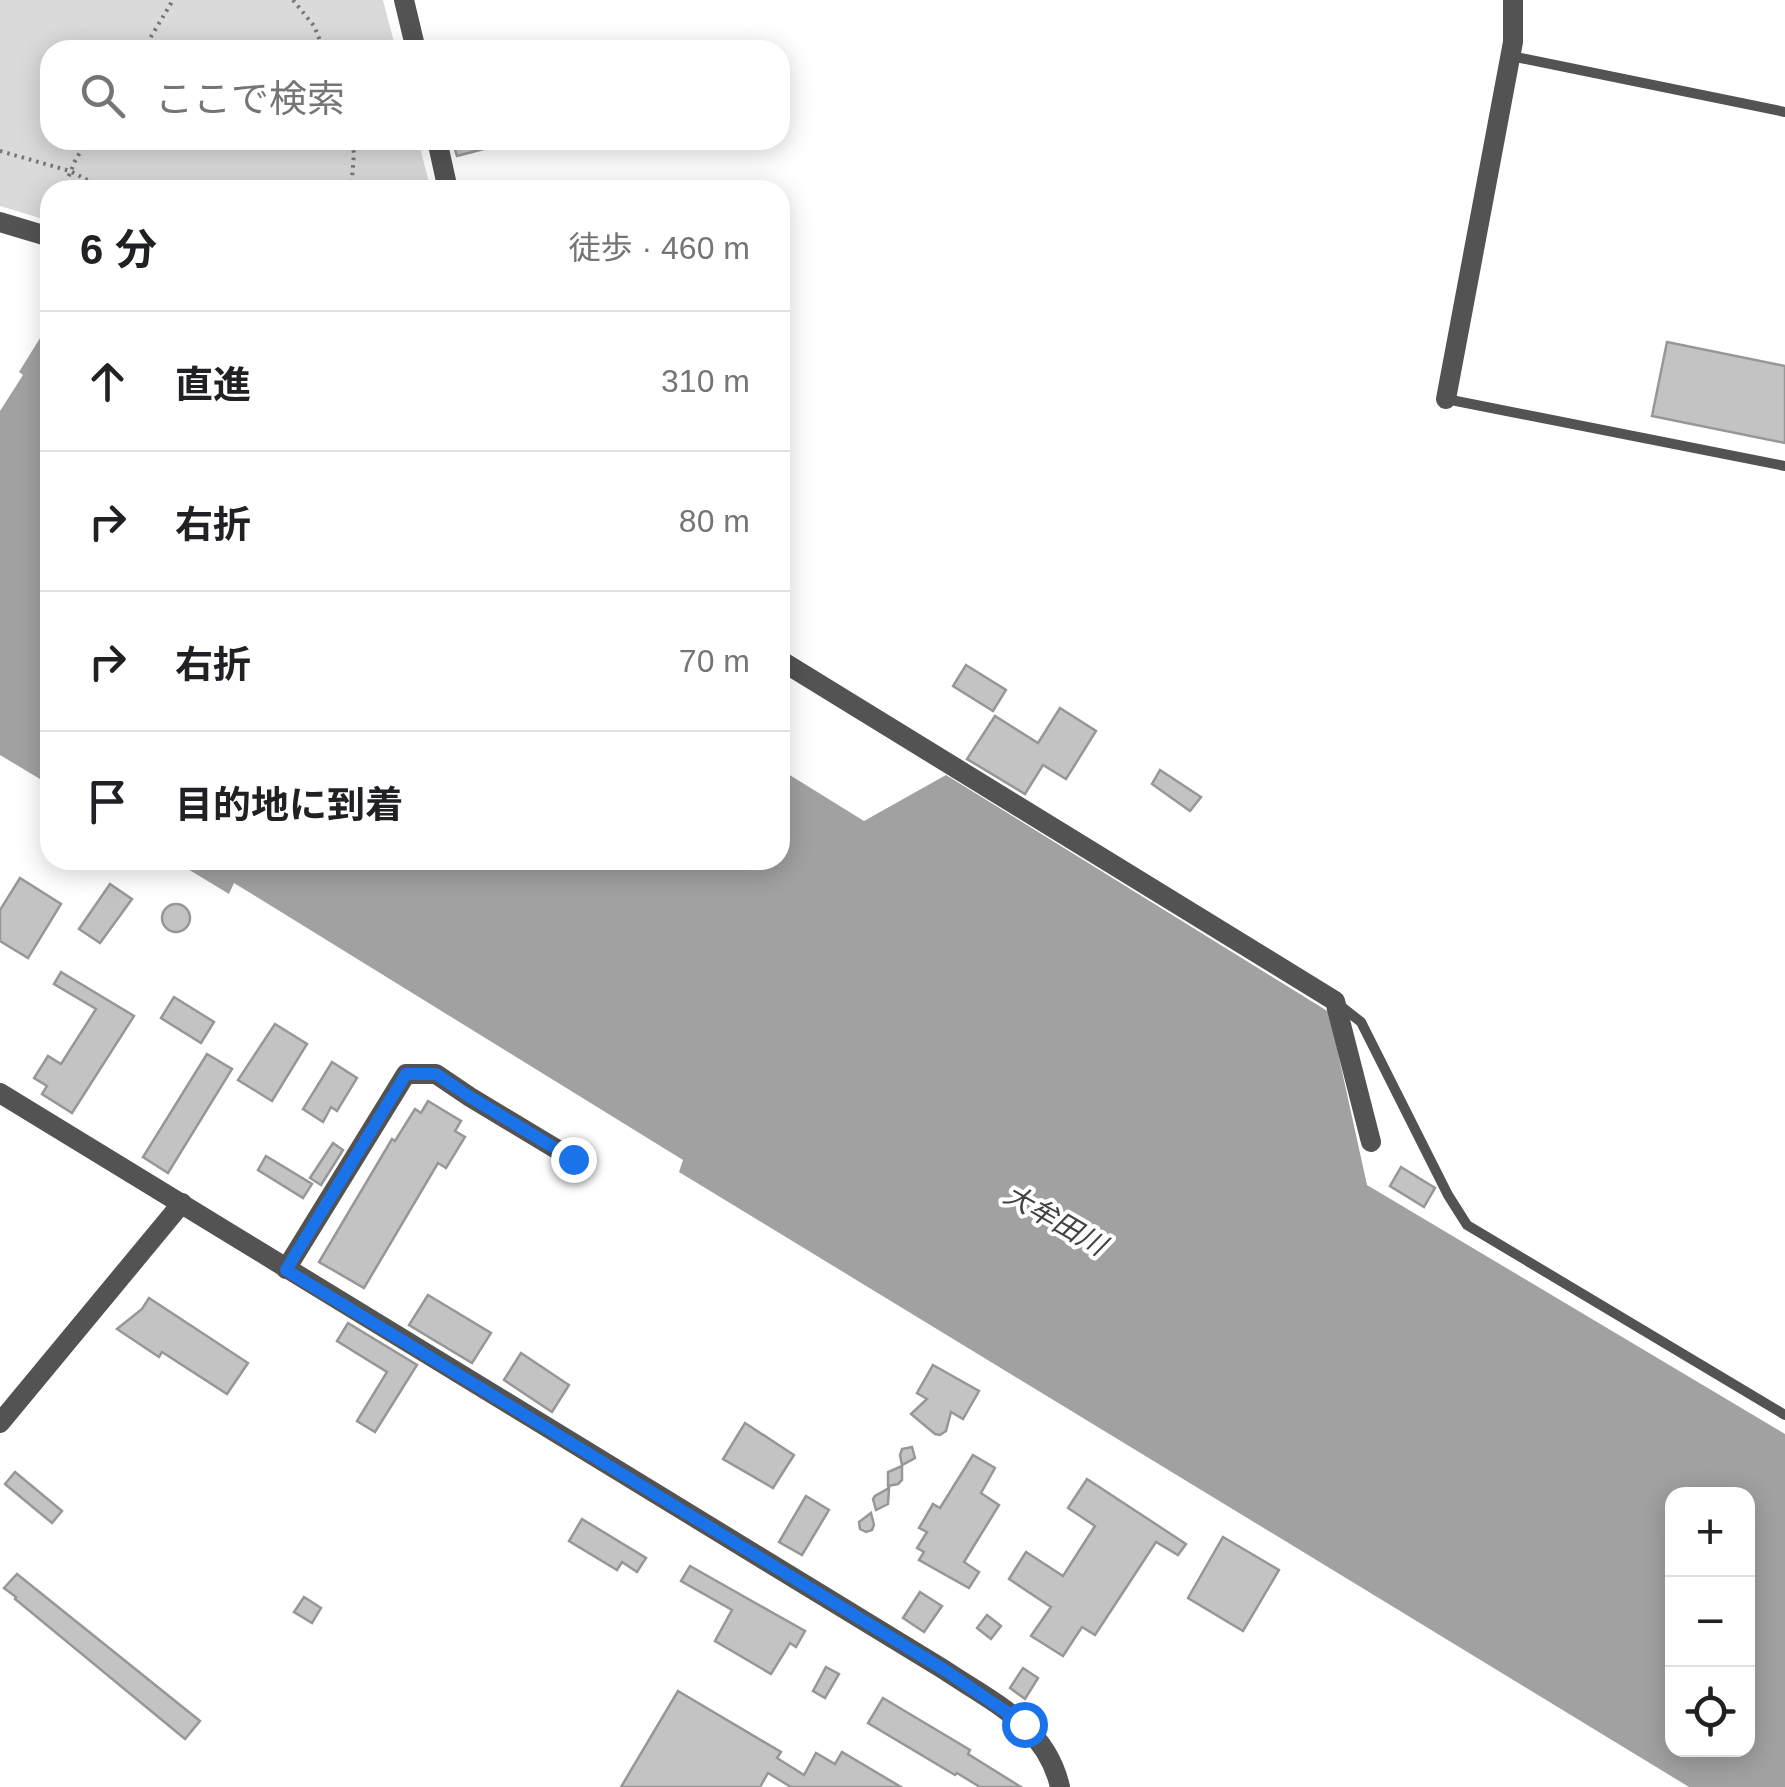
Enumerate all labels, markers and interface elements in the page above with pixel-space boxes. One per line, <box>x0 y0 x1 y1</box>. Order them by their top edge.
search box <box>40 40 790 150</box>
icon: search <box>75 68 130 123</box>
text: ここで検索 <box>155 78 345 120</box>
text: 6 分 <box>80 226 157 273</box>
text: 徒歩 · 460 m <box>569 230 750 266</box>
icon: ahead <box>80 354 135 409</box>
text: 310 m <box>661 363 750 399</box>
text: 直進 <box>175 364 251 406</box>
icon: right <box>80 494 135 549</box>
text: 80 m <box>679 503 750 539</box>
text: 右折 <box>175 504 251 546</box>
icon: right <box>80 634 135 689</box>
text: 70 m <box>679 643 750 679</box>
text: 右折 <box>175 644 251 686</box>
icon: arrive <box>80 774 135 829</box>
text: 目的地に到着 <box>175 784 403 826</box>
route end <box>551 1137 597 1183</box>
water label: 大牟田川 <box>999 1179 1114 1263</box>
map controls <box>1665 1487 1755 1757</box>
button: + <box>1665 1487 1755 1577</box>
button: − <box>1665 1577 1755 1667</box>
button: locate <box>1665 1667 1755 1757</box>
route start <box>1002 1702 1048 1748</box>

